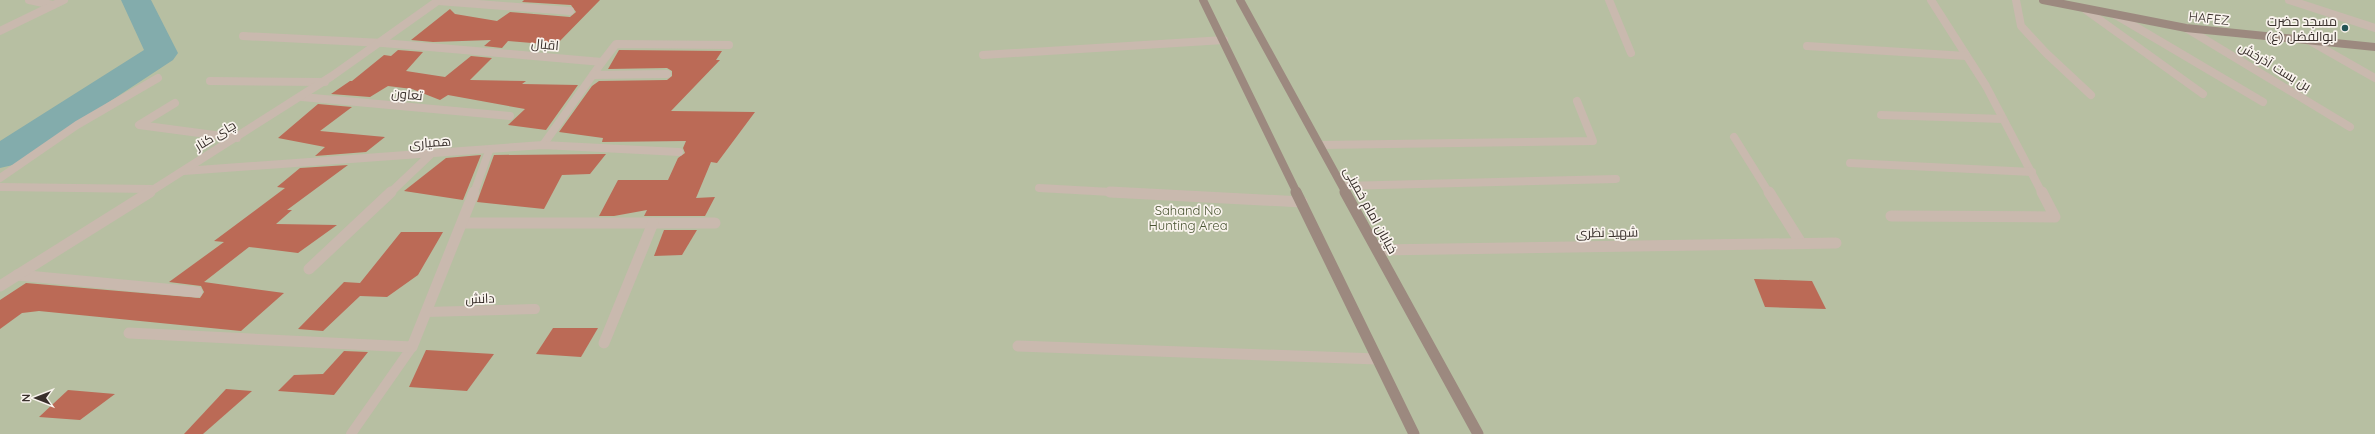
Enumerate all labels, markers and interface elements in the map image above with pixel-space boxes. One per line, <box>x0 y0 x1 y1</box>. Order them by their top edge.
street label: HAFEZ <box>2188 8 2230 28</box>
place label: مسجد حضرت ابوالفضل (ع) <box>2267 13 2337 45</box>
marker: مسجد حضرت ابوالفضل (ع) <box>2340 23 2350 33</box>
street label: اقبال <box>530 35 559 54</box>
street label: بن بست آذرخش <box>2236 38 2314 94</box>
street label: تعاون <box>391 85 424 103</box>
street label: چای کنار <box>191 116 240 156</box>
street label: همیاری <box>409 133 451 151</box>
street label: خیابان امام خمینی <box>1339 164 1401 257</box>
park label: Sahand No Hunting Area <box>1148 202 1228 233</box>
street label: شهید نظری <box>1576 223 1638 241</box>
street label: دانش <box>465 289 495 307</box>
north arrow <box>16 378 56 418</box>
text: N <box>19 394 33 402</box>

